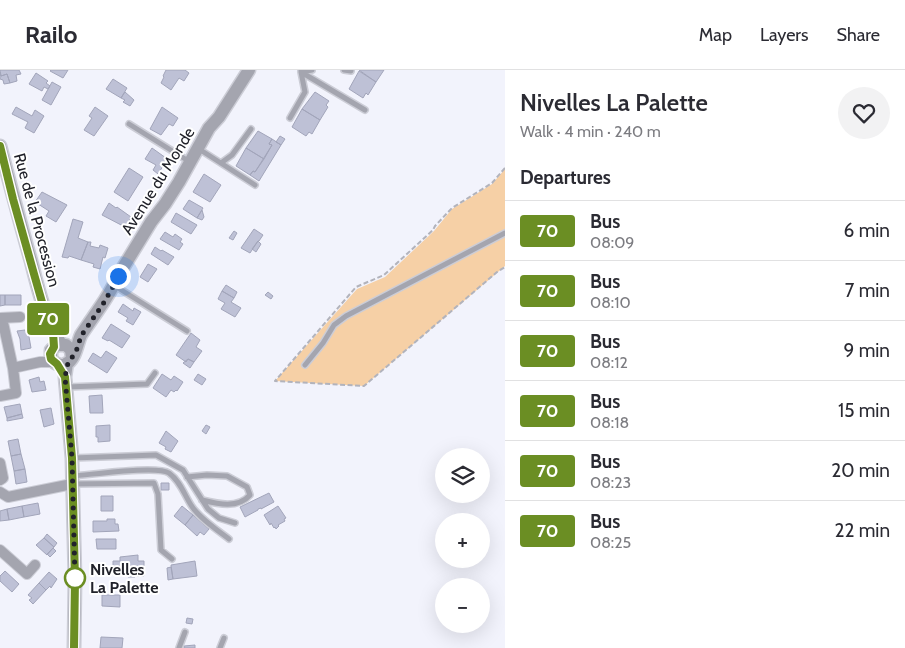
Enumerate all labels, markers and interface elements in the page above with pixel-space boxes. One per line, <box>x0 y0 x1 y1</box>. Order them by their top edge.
text: Railo <box>25 20 78 49</box>
text: Map <box>699 24 732 46</box>
text: Layers <box>760 24 809 46</box>
text: Share <box>837 24 880 46</box>
button: heart <box>838 87 890 139</box>
text: Nivelles La Palette <box>520 88 708 117</box>
text: Walk · 4 min · 240 m <box>520 122 661 141</box>
street label: Avenue du Monde <box>117 124 199 238</box>
street label: Rue de la Procession <box>10 151 64 289</box>
text: Departures <box>520 166 611 189</box>
text: Bus <box>590 210 620 233</box>
text: 6 min <box>844 219 890 242</box>
text: 70 <box>537 220 558 242</box>
text: 08:09 <box>590 233 634 252</box>
your location <box>106 264 131 289</box>
text: Bus <box>590 270 620 293</box>
text: 7 min <box>845 279 890 302</box>
text: 70 <box>537 280 558 302</box>
text: 08:10 <box>590 293 631 312</box>
line badge: 70 <box>26 303 70 335</box>
text: 70 <box>37 308 59 330</box>
text: Bus <box>590 330 620 353</box>
text: 9 min <box>844 339 890 362</box>
text: 70 <box>537 340 558 362</box>
text: 08:12 <box>590 353 628 372</box>
text: Bus <box>590 390 620 413</box>
text: 15 min <box>838 399 890 422</box>
text: 70 <box>537 400 558 422</box>
text: 08:18 <box>590 413 629 432</box>
map controls <box>435 448 490 633</box>
button: layers <box>435 448 490 503</box>
text: Bus <box>590 450 620 473</box>
text: 20 min <box>831 459 890 482</box>
text: 70 <box>537 460 558 482</box>
text: 08:23 <box>590 473 631 492</box>
text: Bus <box>590 510 620 533</box>
button: + <box>435 513 490 568</box>
text: 22 min <box>835 519 890 542</box>
text: 70 <box>537 520 558 542</box>
text: 08:25 <box>590 533 631 552</box>
place label: Nivelles La Palette <box>90 560 158 597</box>
marker: Nivelles La Palette <box>64 567 86 589</box>
button: − <box>435 578 490 633</box>

